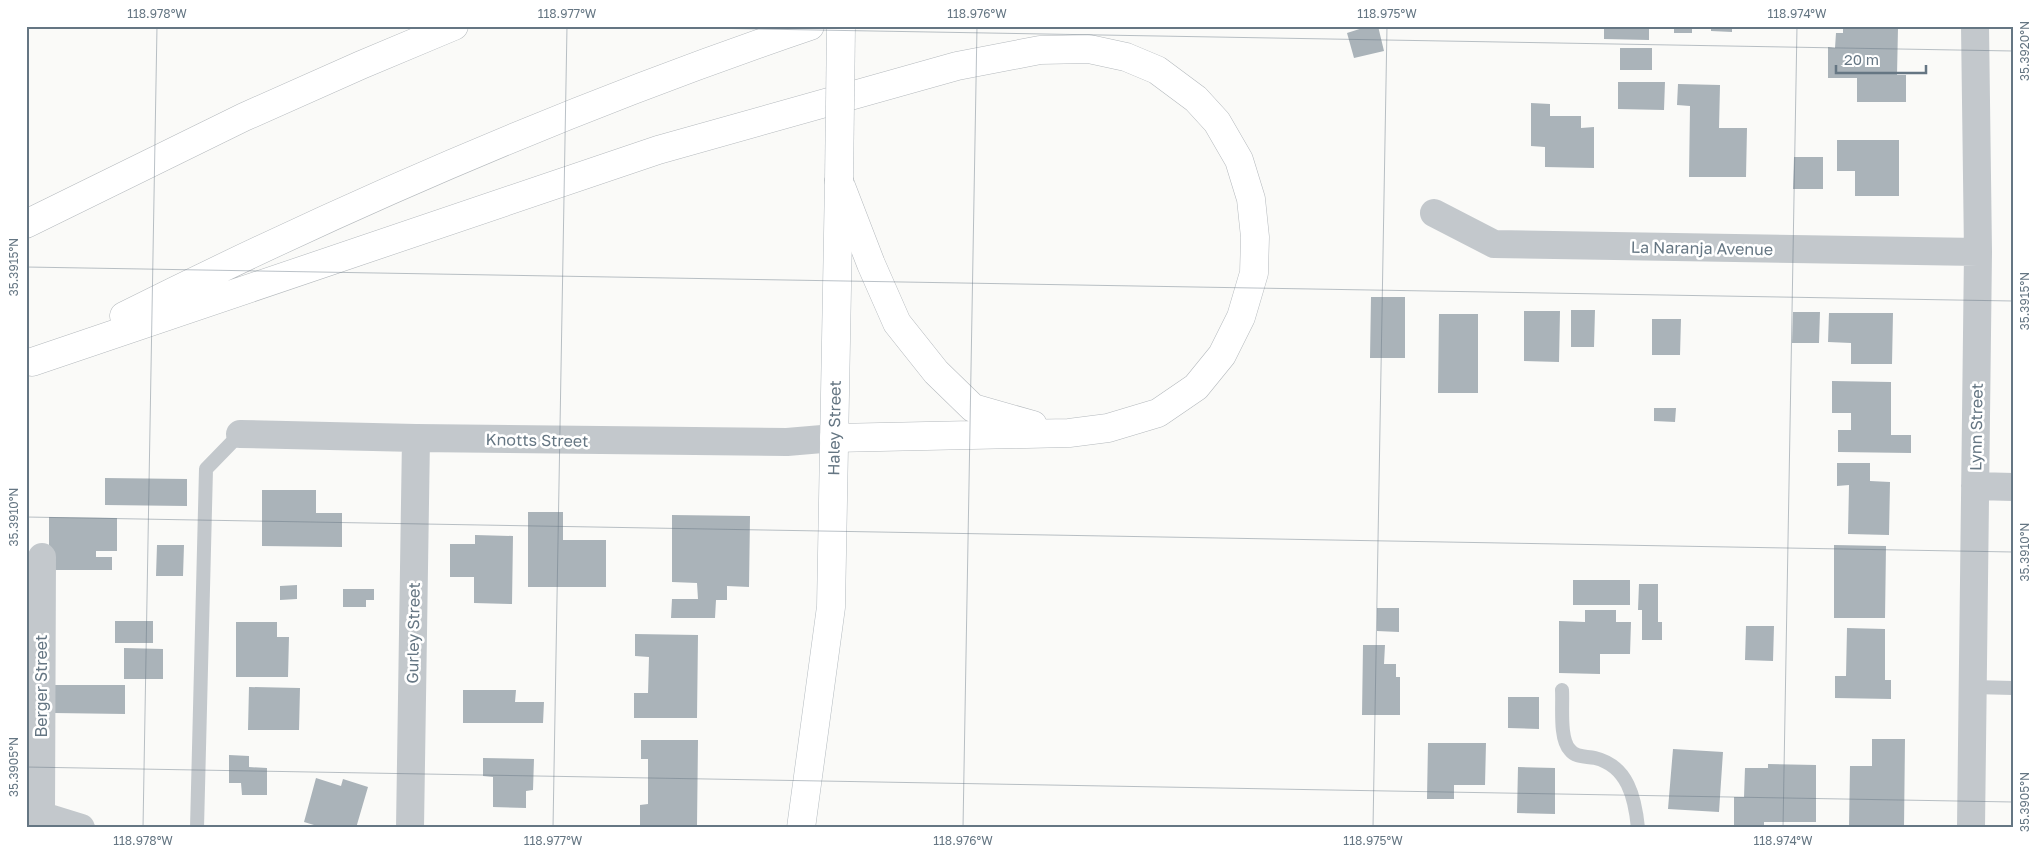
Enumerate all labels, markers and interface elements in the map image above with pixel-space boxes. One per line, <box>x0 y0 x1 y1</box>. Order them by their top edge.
text: 118.978°W <box>127 6 187 21</box>
text: 118.977°W <box>538 6 597 21</box>
text: 118.976°W <box>947 6 1007 21</box>
text: 118.975°W <box>1357 6 1417 21</box>
text: 118.974°W <box>1767 6 1827 21</box>
text: 35.3920°N <box>2017 21 2032 81</box>
scale bar <box>1836 42 1926 74</box>
text: 20 m <box>1844 50 1879 68</box>
street label: La Naranja Avenue <box>1631 237 1773 259</box>
text: 35.3915°N <box>6 238 21 296</box>
text: 35.3915°N <box>2017 272 2032 330</box>
street label: Haley Street <box>823 380 845 476</box>
street label: Lynn Street <box>1965 383 1987 471</box>
street label: Knotts Street <box>485 429 589 451</box>
text: 35.3910°N <box>6 488 21 546</box>
text: 35.3910°N <box>2017 523 2032 581</box>
street label: Gurley Street <box>402 582 424 684</box>
street label: Berger Street <box>31 635 51 737</box>
text: 35.3905°N <box>6 737 21 797</box>
text: 35.3905°N <box>2017 772 2032 832</box>
text: 118.978°W <box>113 833 173 848</box>
text: 118.977°W <box>524 833 583 848</box>
text: 118.976°W <box>933 833 993 848</box>
text: 118.975°W <box>1343 833 1403 848</box>
text: 118.974°W <box>1753 833 1813 848</box>

